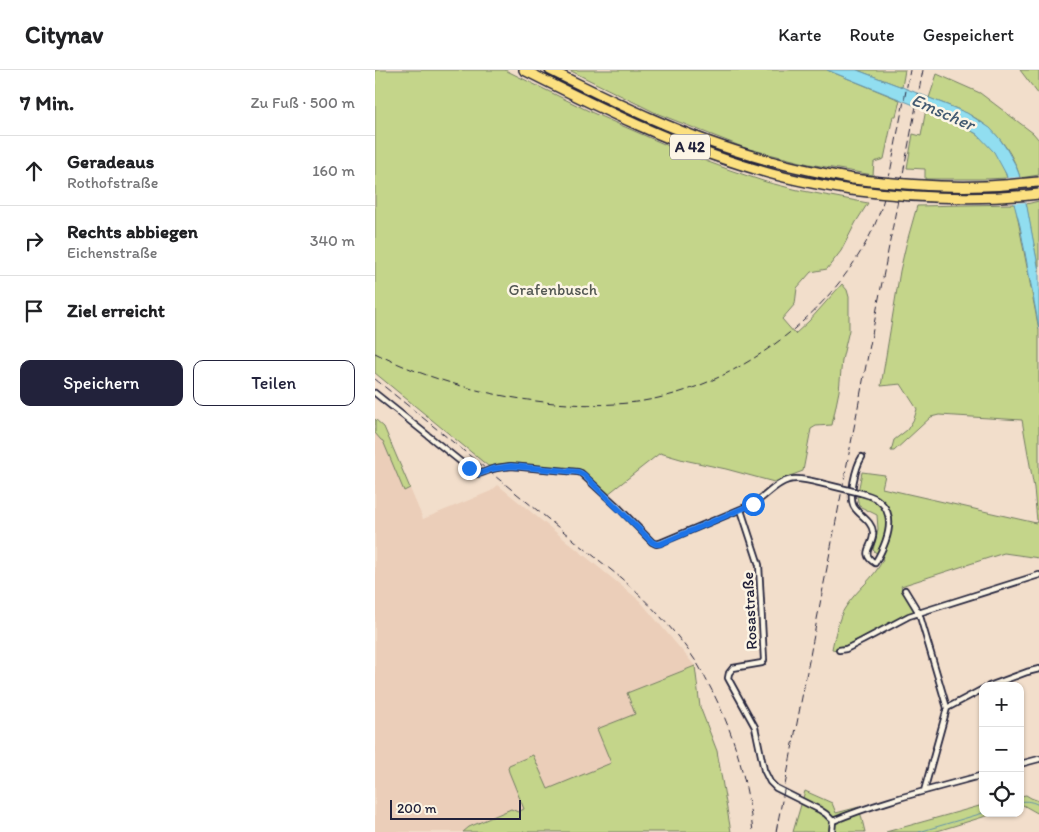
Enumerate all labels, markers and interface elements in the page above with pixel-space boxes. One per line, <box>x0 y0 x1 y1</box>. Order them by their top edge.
text: Citynav <box>25 20 103 49</box>
text: Karte <box>778 24 821 46</box>
text: Route <box>849 24 895 46</box>
text: Gespeichert <box>923 24 1014 46</box>
water label: Emscher <box>908 88 980 136</box>
text: 7 Min. <box>20 90 74 115</box>
text: Zu Fuß · 500 m <box>250 93 355 112</box>
road number: A 42 <box>670 134 710 160</box>
text: Geradeaus <box>67 150 154 173</box>
icon: ahead <box>20 157 48 185</box>
text: 160 m <box>312 161 355 180</box>
text: Rothofstraße <box>67 173 158 192</box>
text: Rechts abbiegen <box>67 220 198 243</box>
icon: right <box>20 227 48 255</box>
text: 340 m <box>310 231 355 250</box>
text: Eichenstraße <box>67 243 157 262</box>
park label: Grafenbusch <box>509 280 598 299</box>
icon: arrive <box>20 297 48 325</box>
text: Ziel erreicht <box>67 299 165 322</box>
button: Speichern <box>20 360 183 406</box>
button: Teilen <box>193 360 355 406</box>
route end <box>458 457 481 480</box>
route start <box>742 493 765 516</box>
street label: Rosastraße <box>738 572 761 650</box>
map controls <box>979 682 1024 817</box>
button: + <box>979 682 1024 727</box>
button: − <box>979 727 1024 772</box>
button: locate <box>979 772 1024 817</box>
scale bar <box>390 797 521 820</box>
text: 200 m <box>397 800 437 817</box>

